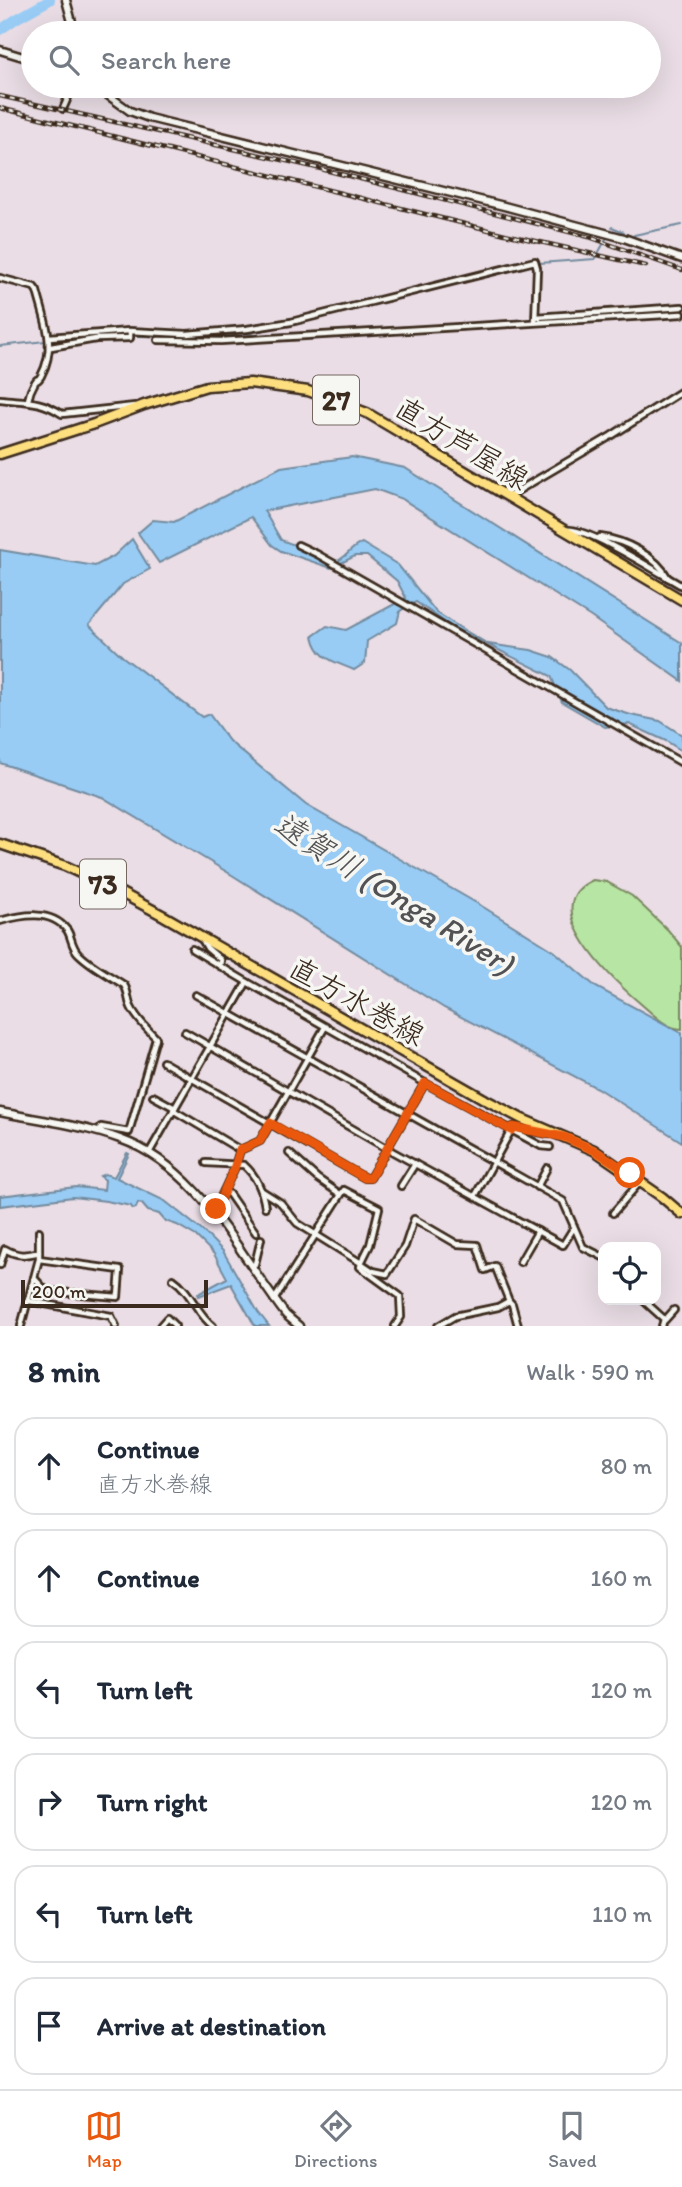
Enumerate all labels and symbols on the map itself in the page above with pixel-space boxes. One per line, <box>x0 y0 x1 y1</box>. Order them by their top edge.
road number: 27 <box>313 376 359 424</box>
street label: 直方芦屋線 <box>388 389 536 497</box>
water label: 遠賀川 (Onga River) <box>267 804 522 983</box>
road number: 73 <box>80 860 126 908</box>
street label: 直方水巻線 <box>282 948 432 1054</box>
route start <box>614 1157 645 1188</box>
route end <box>200 1193 231 1224</box>
scale bar <box>21 1277 208 1309</box>

